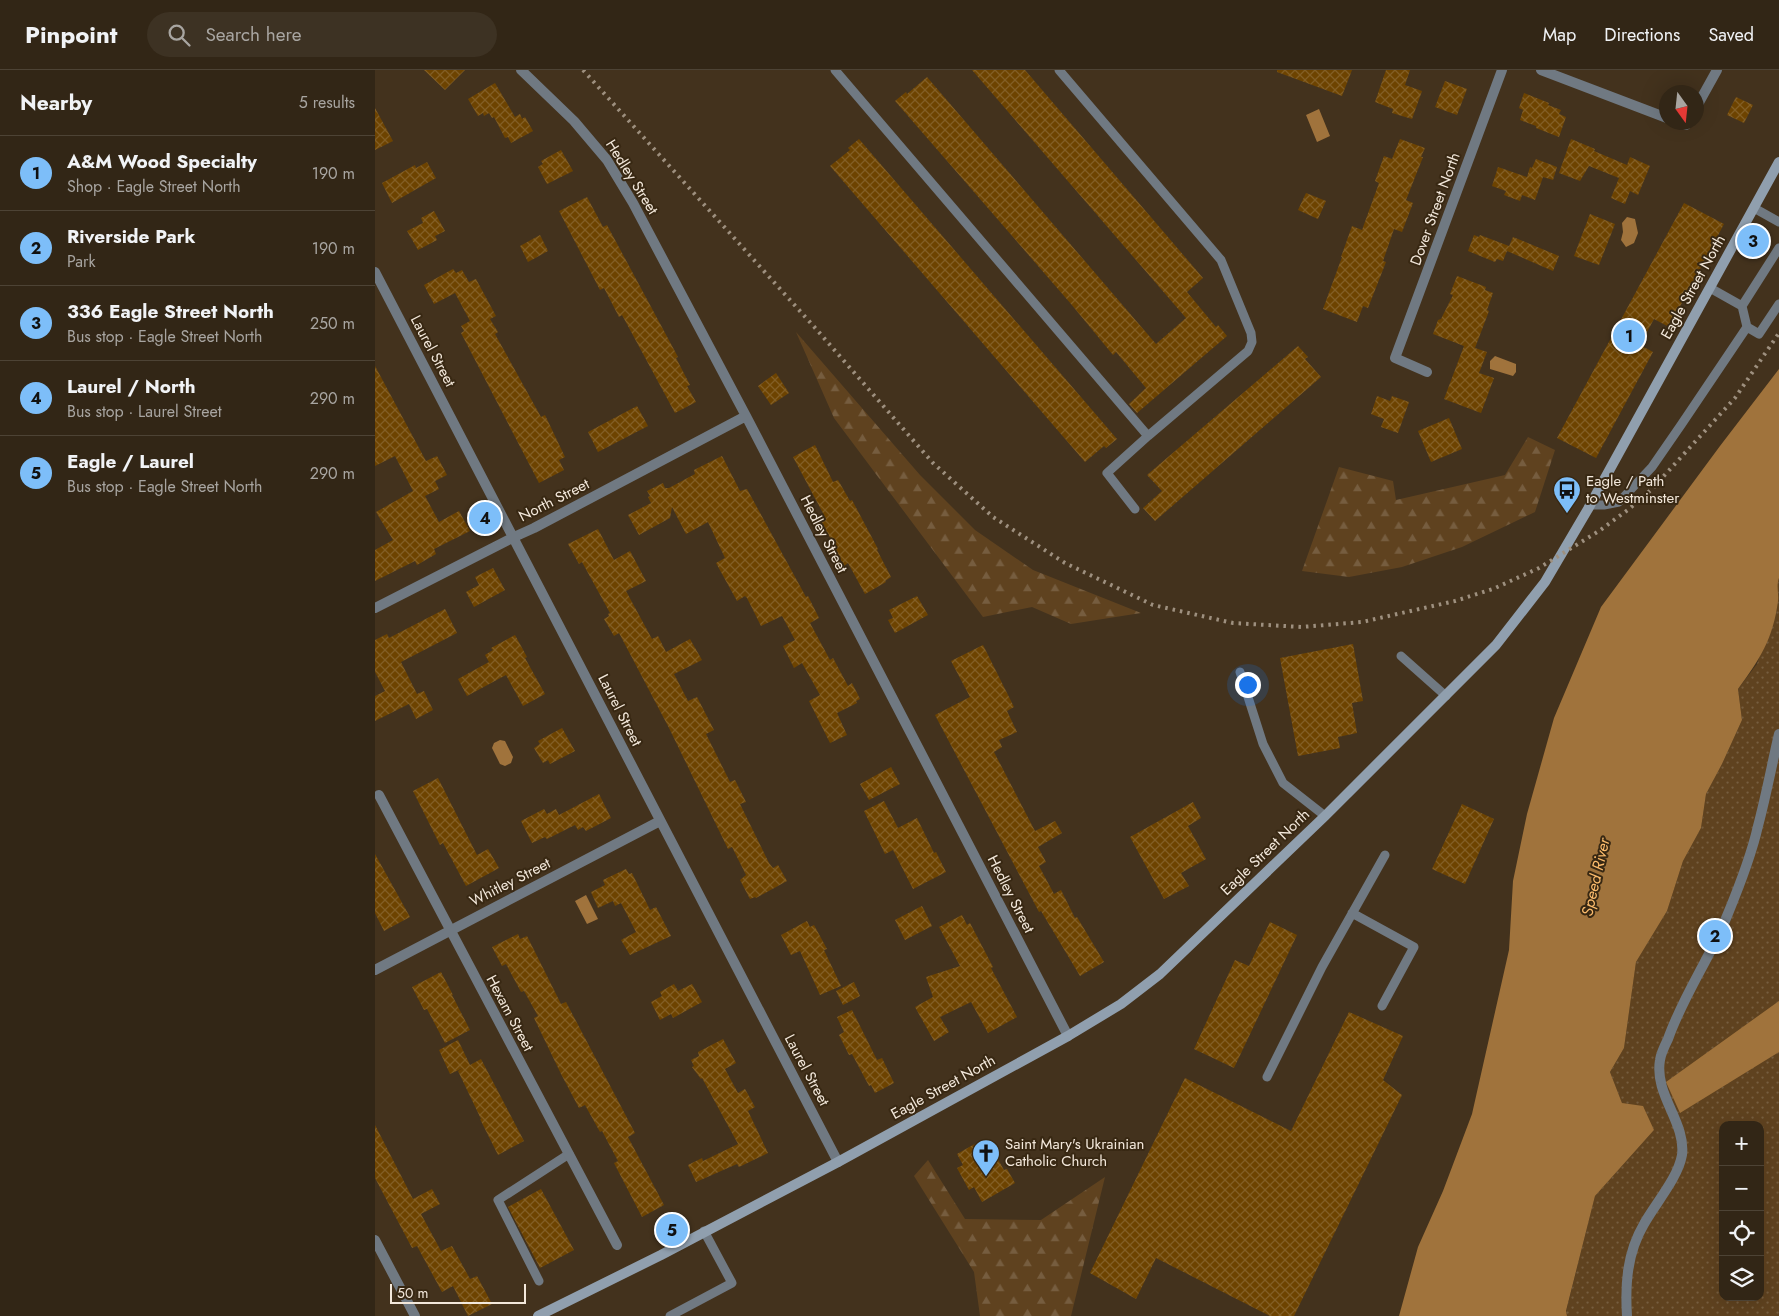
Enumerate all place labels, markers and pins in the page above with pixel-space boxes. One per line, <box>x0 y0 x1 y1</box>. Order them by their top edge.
pin: 3 <box>1737 222 1769 260</box>
pin: 1 <box>1613 317 1645 355</box>
place label: Eagle / Path to Westminster <box>1586 470 1680 509</box>
bus stop icon: Eagle / Path to Westminster <box>1552 475 1582 514</box>
pin: 4 <box>469 499 501 537</box>
pin: 2 <box>1699 917 1731 955</box>
place label: Saint Mary's Ukrainian Catholic Church <box>1005 1133 1144 1172</box>
church icon: Saint Mary's Ukrainian Catholic Church <box>971 1138 1001 1177</box>
pin: 5 <box>656 1211 688 1249</box>

